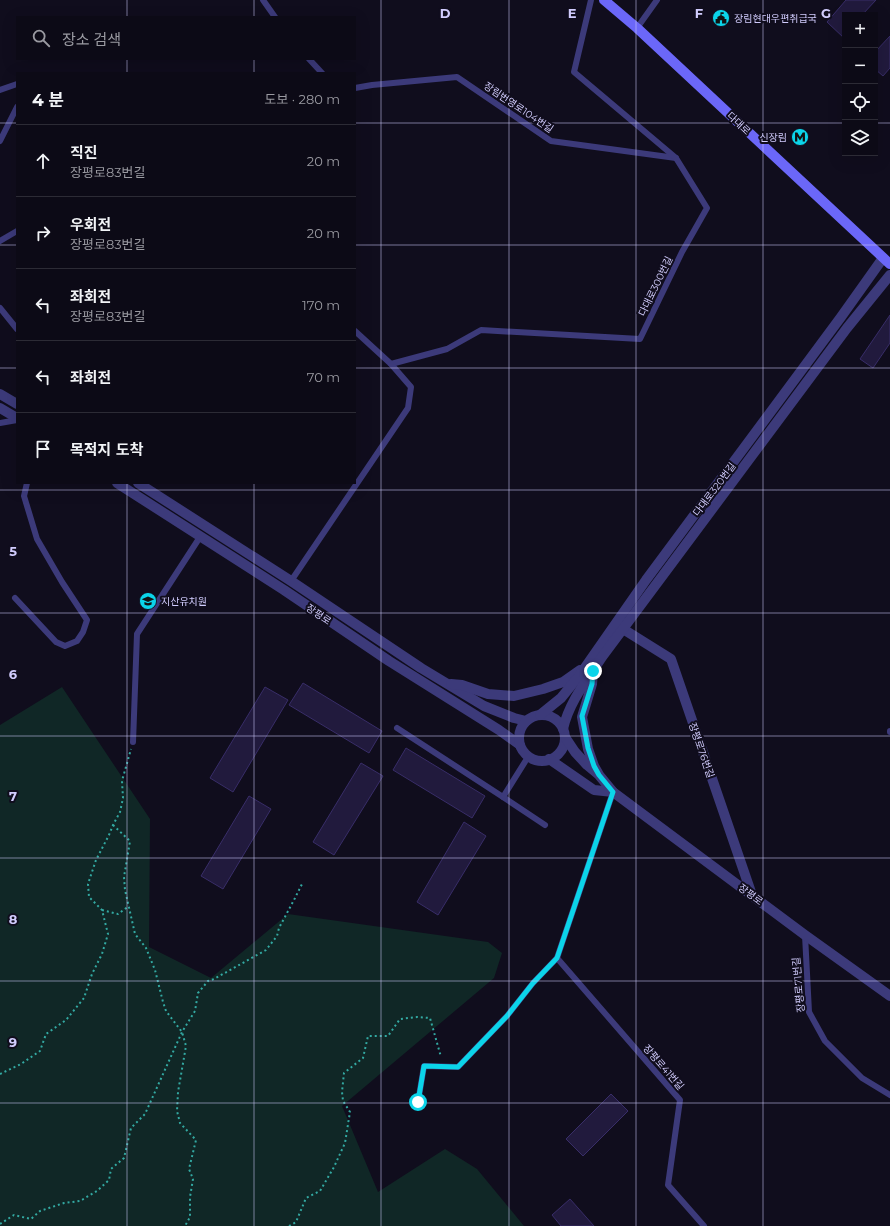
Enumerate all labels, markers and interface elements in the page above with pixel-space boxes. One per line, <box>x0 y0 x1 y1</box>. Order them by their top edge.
text: D <box>440 5 451 21</box>
text: E <box>568 5 577 21</box>
text: F <box>695 5 703 21</box>
text: G <box>821 5 831 21</box>
public building icon: 장림현대우편취급국 <box>711 8 731 28</box>
place label: 장림현대우편취급국 <box>734 12 817 25</box>
map controls <box>842 12 878 156</box>
button: + <box>842 12 878 48</box>
search box <box>16 16 356 60</box>
icon: search <box>30 27 52 49</box>
text: 장소 검색 <box>62 30 121 49</box>
button: − <box>842 48 878 84</box>
street label: 장림번영로104번길 <box>481 79 556 136</box>
button: locate <box>842 84 878 120</box>
text: 4 분 <box>32 90 64 110</box>
text: 도보 · 280 m <box>265 91 340 107</box>
street label: 다대로 <box>724 109 753 138</box>
button: layers <box>842 120 878 156</box>
metro station icon: 신장림 <box>790 127 810 147</box>
place label: 신장림 <box>759 131 787 144</box>
text: 직진 <box>70 143 98 162</box>
icon: ahead <box>32 150 54 172</box>
text: 20 m <box>307 153 340 169</box>
text: 장평로83번길 <box>70 164 145 180</box>
text: 우회전 <box>70 215 111 234</box>
icon: right <box>32 222 54 244</box>
text: 20 m <box>307 225 340 241</box>
text: 장평로83번길 <box>70 236 145 252</box>
street label: 다대로300번길 <box>635 254 676 318</box>
text: 좌회전 <box>70 287 111 306</box>
icon: left <box>32 294 54 316</box>
text: 170 m <box>302 297 340 313</box>
text: 장평로83번길 <box>70 308 145 324</box>
icon: left <box>32 366 54 388</box>
text: 좌회전 <box>70 368 111 387</box>
text: 70 m <box>307 369 340 385</box>
icon: arrive <box>32 438 54 460</box>
text: 목적지 도착 <box>70 440 143 459</box>
street label: 다대로320번길 <box>690 460 739 519</box>
text: 5 <box>9 543 17 559</box>
school or university icon: 지산유치원 <box>138 591 158 611</box>
place label: 지산유치원 <box>161 595 207 608</box>
street label: 장평로 <box>304 601 334 628</box>
route end <box>584 662 602 680</box>
text: 6 <box>9 666 18 682</box>
street label: 장평로76번길 <box>686 721 717 780</box>
text: 7 <box>9 788 17 804</box>
street label: 장평로 <box>736 881 766 908</box>
text: 8 <box>9 911 18 927</box>
street label: 장평로71번길 <box>790 957 807 1013</box>
text: 9 <box>9 1034 17 1050</box>
street label: 장평로41번길 <box>640 1042 687 1093</box>
route start <box>409 1093 427 1111</box>

